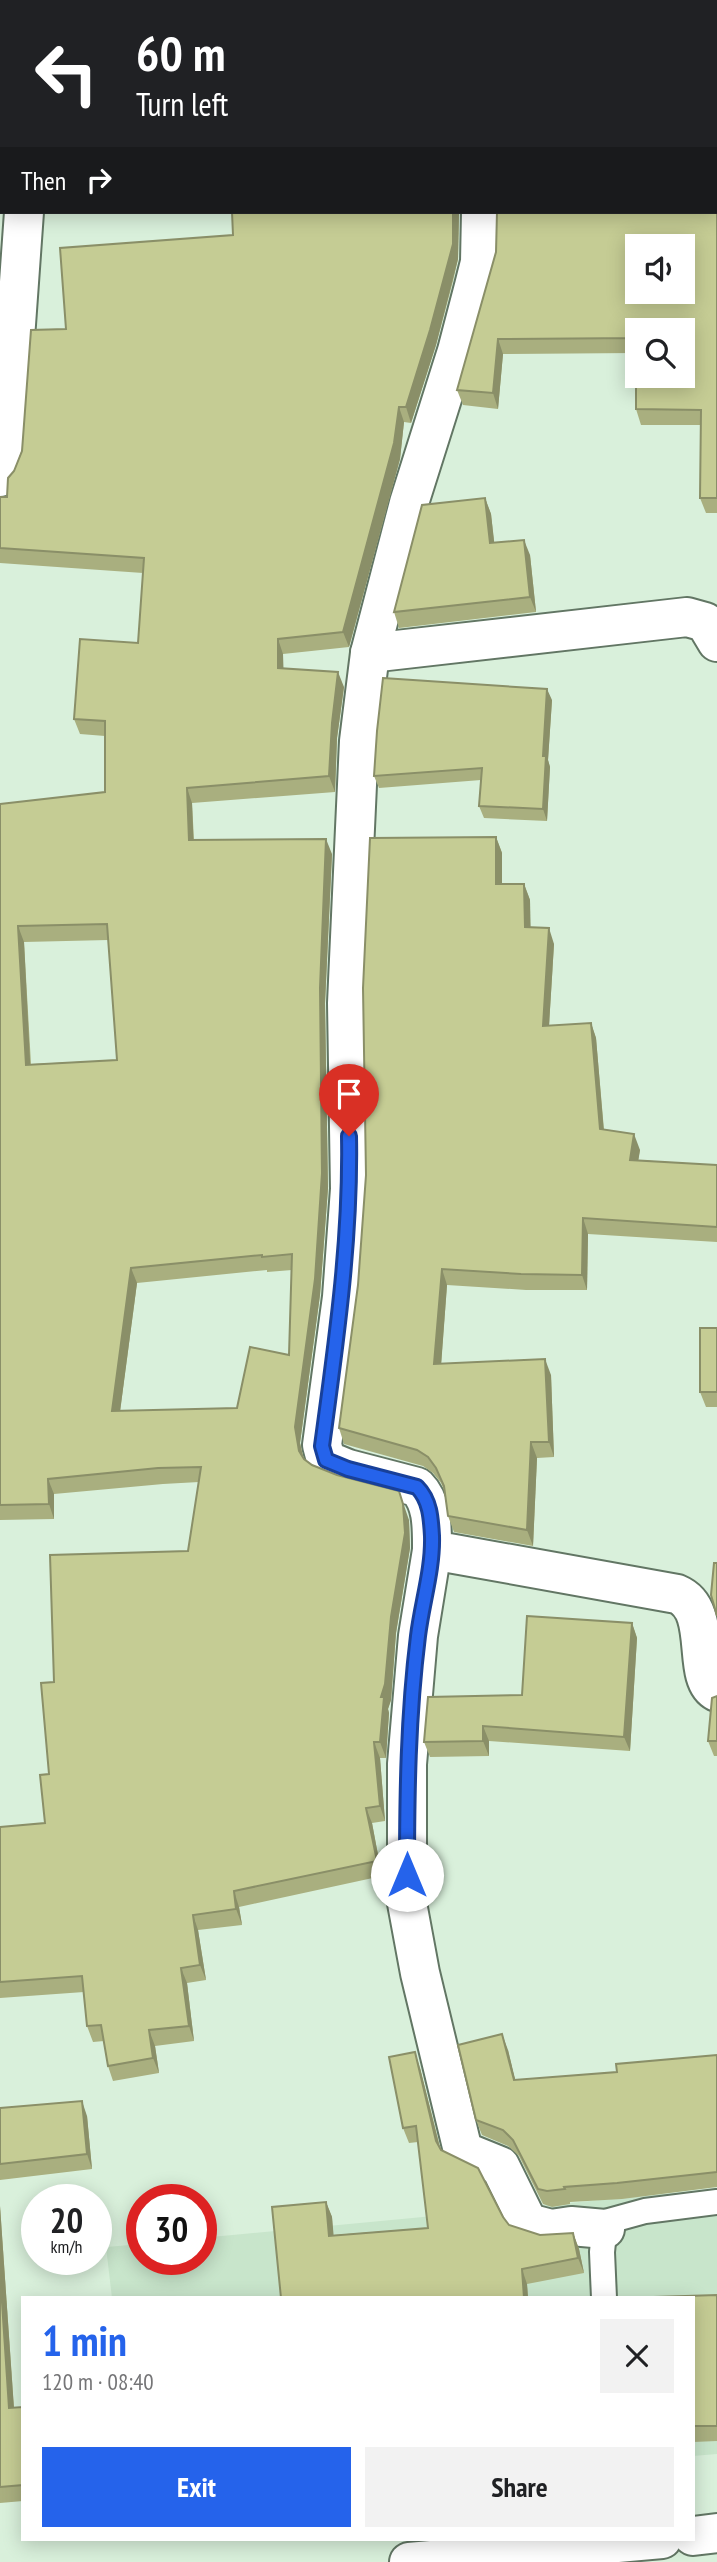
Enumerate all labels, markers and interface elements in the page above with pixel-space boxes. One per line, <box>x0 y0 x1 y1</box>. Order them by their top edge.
text: 60 m <box>136 21 225 85</box>
icon: left <box>21 28 112 119</box>
text: Turn left <box>136 83 228 125</box>
icon: right <box>80 161 118 199</box>
text: Then <box>21 164 66 197</box>
map controls <box>625 234 695 388</box>
button: sound <box>625 234 695 304</box>
button: search <box>625 318 695 388</box>
pin <box>319 1064 379 1136</box>
icon: arrive <box>330 1075 368 1113</box>
position arrow <box>370 1838 444 1912</box>
speed limit sign: 30 <box>126 2184 217 2275</box>
text: 20 <box>50 2197 83 2243</box>
text: km/h <box>51 2235 82 2258</box>
text: 1 min <box>42 2313 127 2368</box>
button: close <box>600 2319 674 2393</box>
text: 120 m · 08:40 <box>42 2367 154 2396</box>
button: Exit <box>42 2447 351 2527</box>
button: Share <box>365 2447 674 2527</box>

